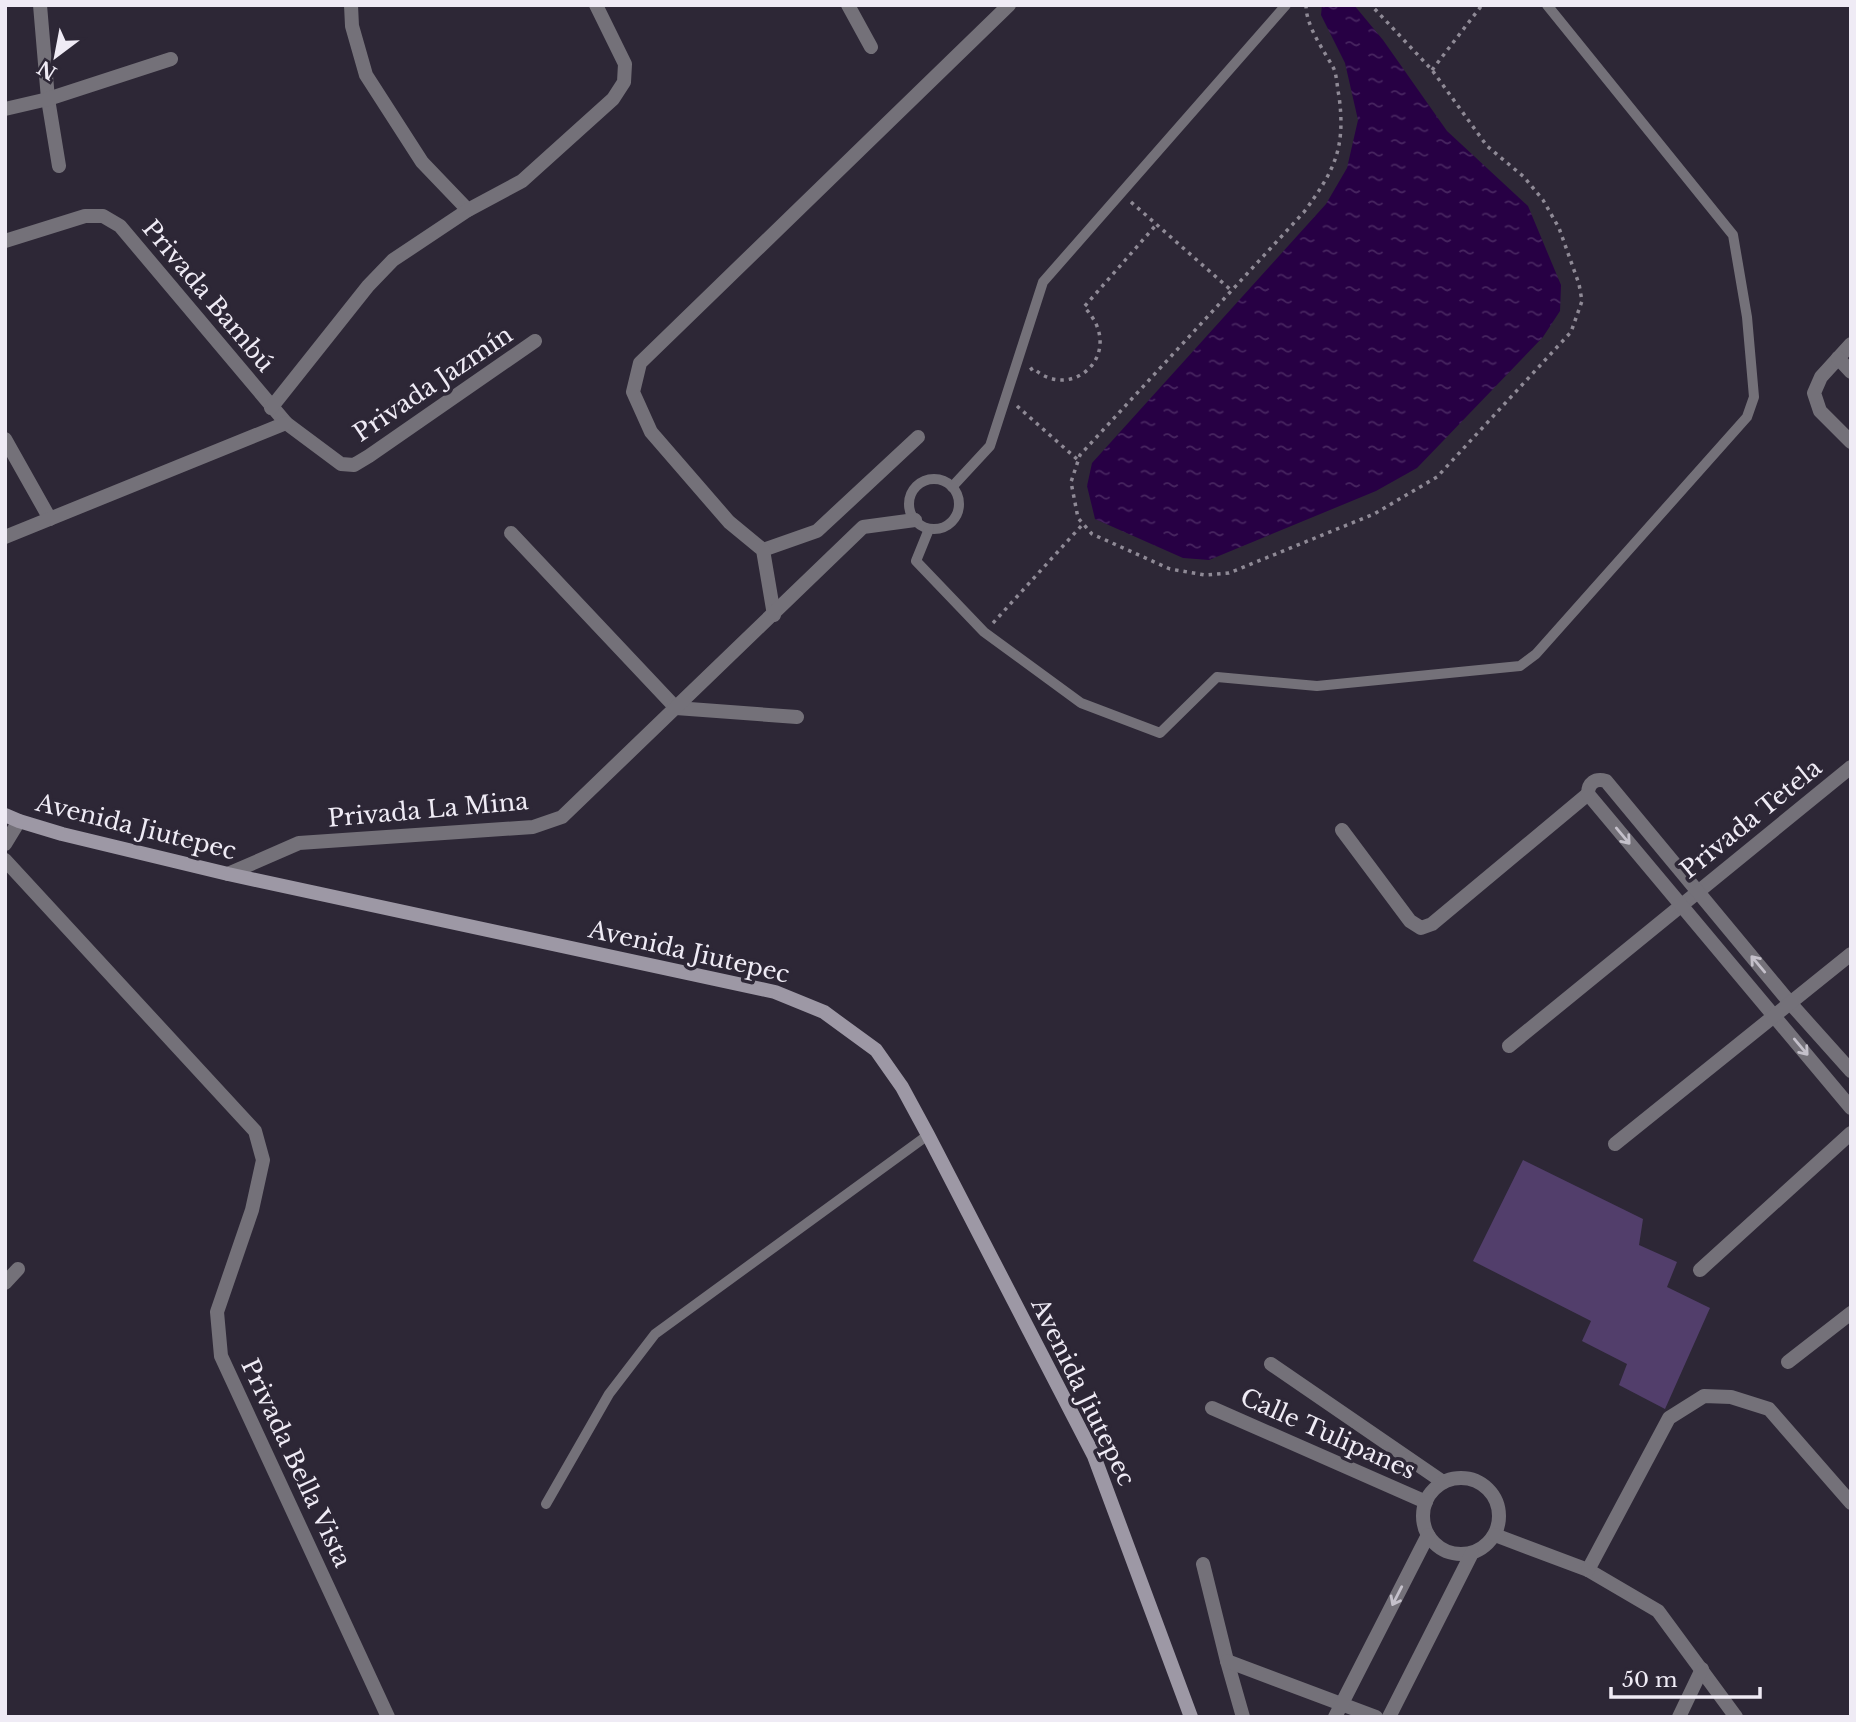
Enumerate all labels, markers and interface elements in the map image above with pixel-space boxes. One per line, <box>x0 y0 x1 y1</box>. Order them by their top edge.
north arrow <box>21 21 91 91</box>
text: N <box>33 55 61 84</box>
street label: Privada Bambú <box>137 214 280 377</box>
street label: Privada Jazmín <box>348 320 518 448</box>
street label: Privada Tetela <box>1674 752 1828 884</box>
street label: Privada La Mina <box>326 786 530 833</box>
street label: Avenida Jiutepec <box>32 787 239 865</box>
one-way arrow <box>1615 826 1630 844</box>
street label: Avenida Jiutepec <box>585 914 792 989</box>
one-way arrow <box>1750 956 1766 974</box>
one-way arrow <box>1793 1038 1808 1056</box>
street label: Avenida Jiutepec <box>1025 1292 1141 1490</box>
street label: Privada Bella Vista <box>235 1354 358 1572</box>
street label: Calle Tulipanes <box>1236 1382 1420 1485</box>
one-way arrow <box>1390 1585 1403 1606</box>
scale bar <box>1611 1656 1760 1700</box>
text: 50 m <box>1622 1667 1678 1693</box>

